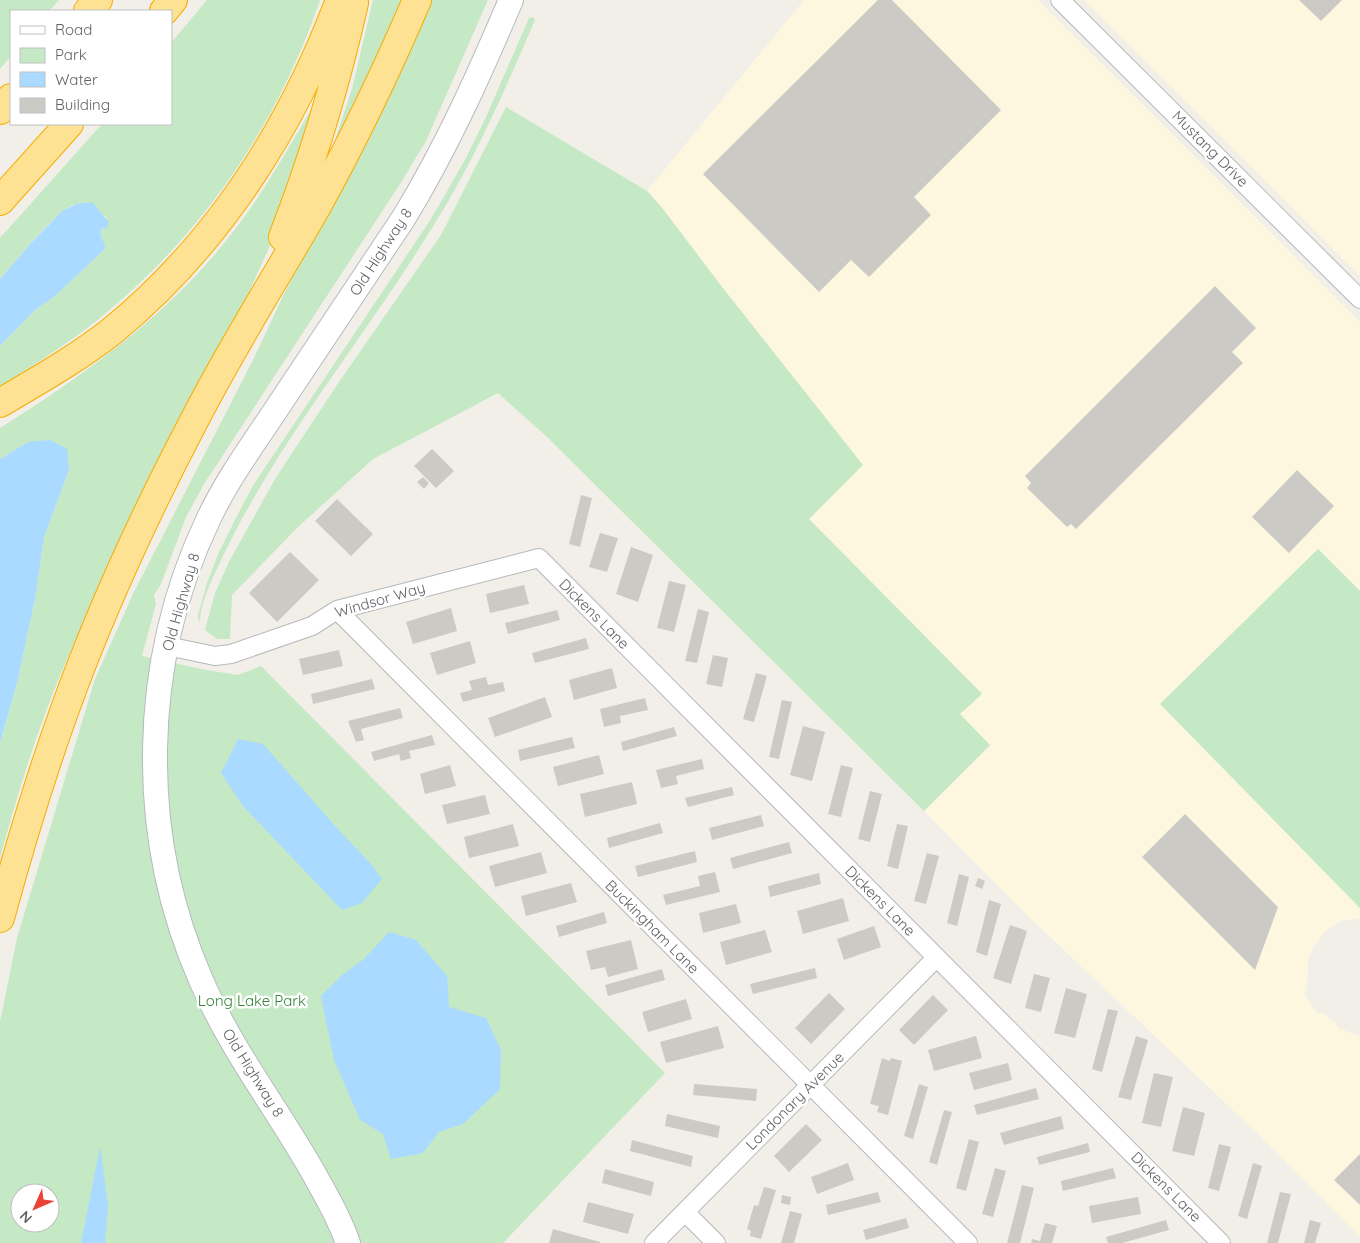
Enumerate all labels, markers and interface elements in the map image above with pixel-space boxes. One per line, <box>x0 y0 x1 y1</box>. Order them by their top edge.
legend <box>10 10 172 125</box>
text: Road <box>55 20 92 39</box>
text: Park <box>55 45 87 64</box>
text: Water <box>55 70 98 89</box>
text: Building <box>55 95 110 114</box>
street label: Mustang Drive <box>1168 106 1253 191</box>
street label: Old Highway 8 <box>345 204 416 299</box>
street label: Old Highway 8 <box>157 551 204 653</box>
street label: Dickens Lane <box>555 574 634 653</box>
street label: Windsor Way <box>332 578 427 622</box>
street label: Dickens Lane <box>841 861 920 940</box>
street label: Buckingham Lane <box>601 876 703 978</box>
park label: Long Lake Park <box>198 991 306 1010</box>
street label: Old Highway 8 <box>219 1025 288 1121</box>
street label: Londonary Avenue <box>742 1048 848 1154</box>
street label: Dickens Lane <box>1127 1147 1206 1226</box>
north arrow <box>10 1183 60 1233</box>
text: N <box>16 1207 36 1227</box>

